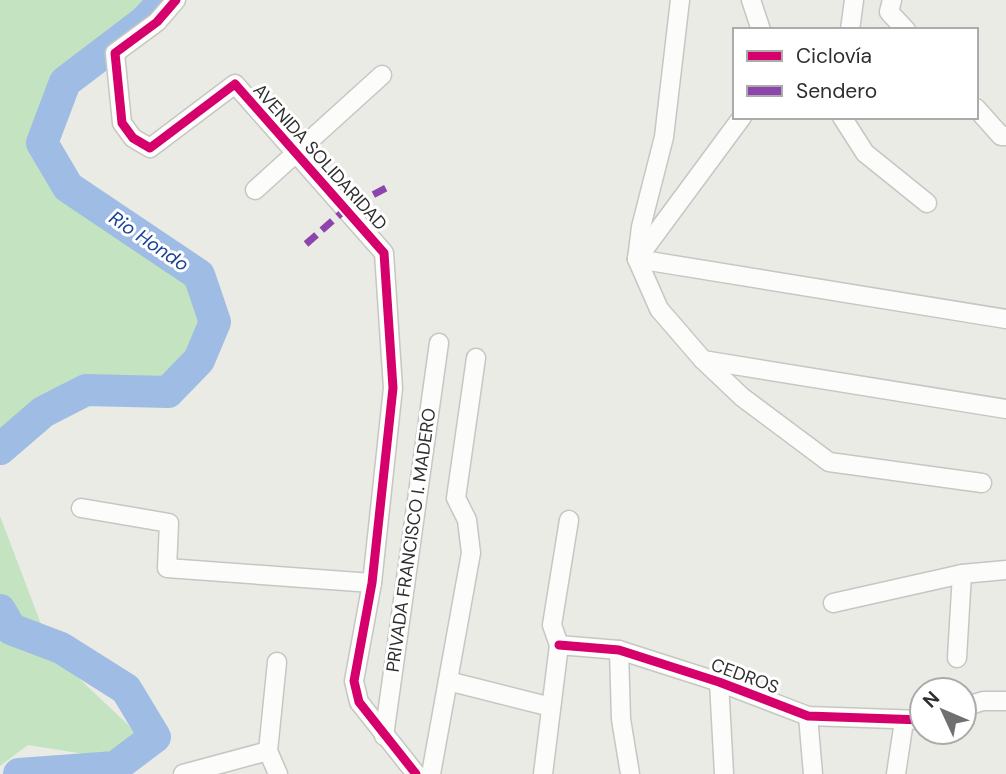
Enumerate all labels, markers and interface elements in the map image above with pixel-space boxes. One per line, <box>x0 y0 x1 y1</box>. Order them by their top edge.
legend <box>733 28 978 119</box>
text: Ciclovía <box>796 42 872 70</box>
text: Sendero <box>796 77 877 105</box>
street label: AVENIDA SOLIDARIDAD <box>248 79 392 235</box>
water label: Rio Hondo <box>104 205 194 277</box>
street label: PRIVADA FRANCISCO I. MADERO <box>381 406 441 674</box>
street label: CEDROS <box>708 653 782 699</box>
north arrow <box>908 676 978 746</box>
text: N <box>917 686 945 713</box>

